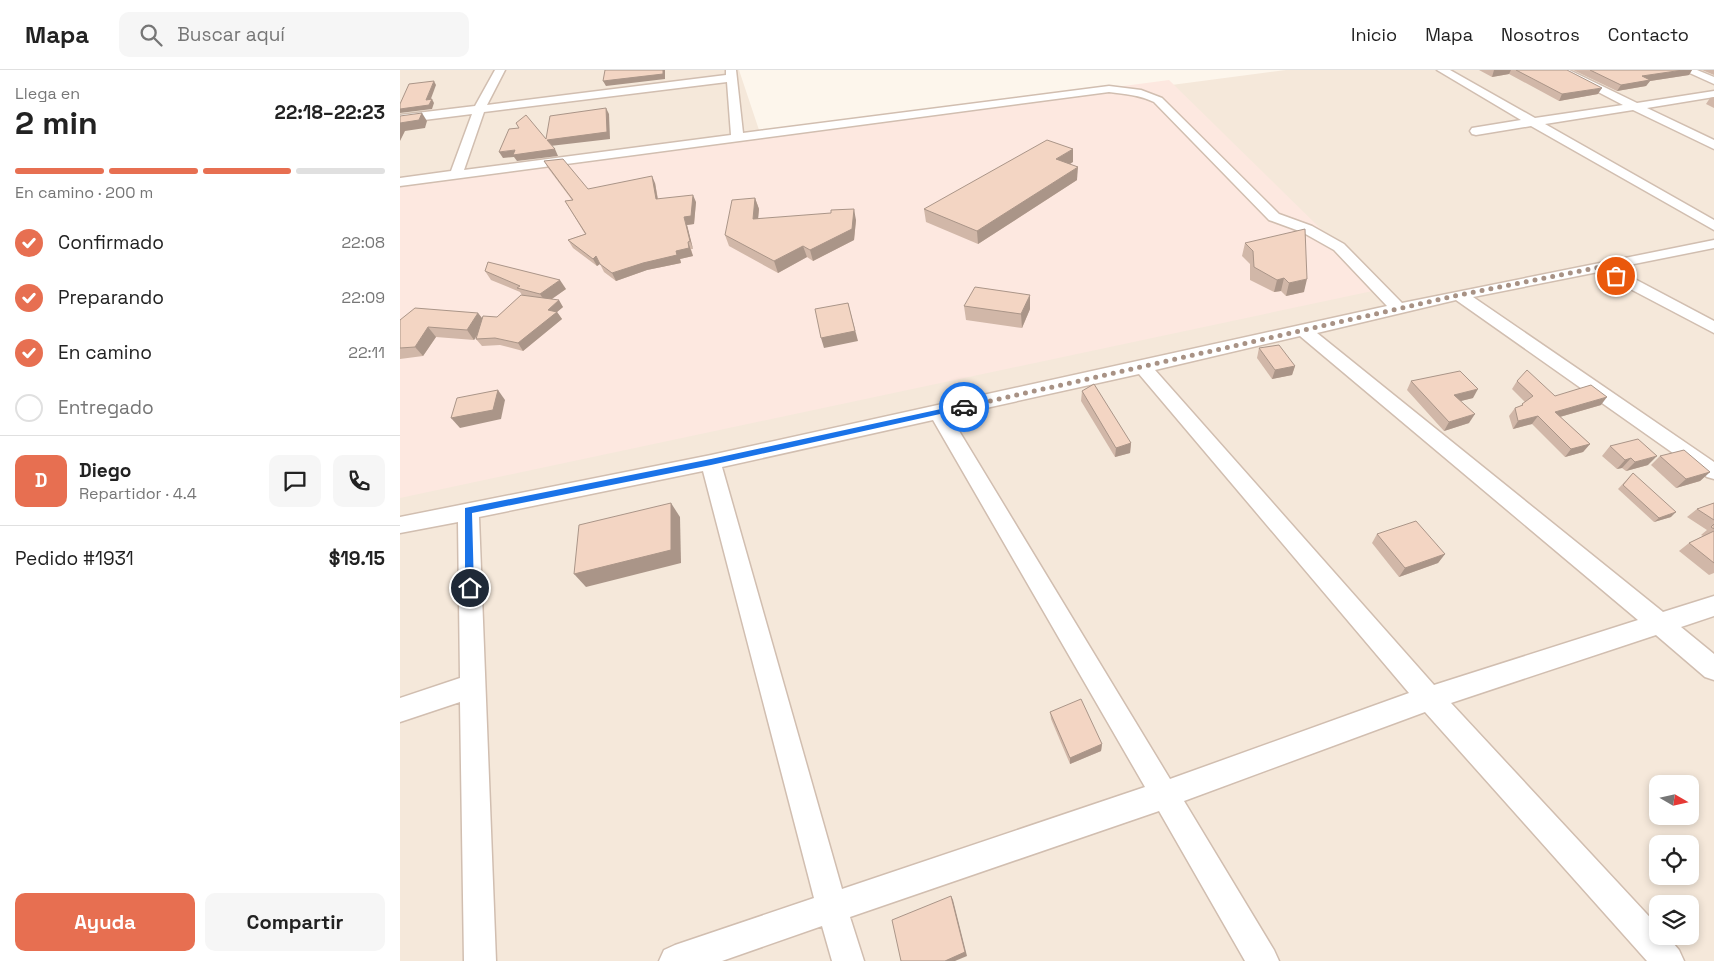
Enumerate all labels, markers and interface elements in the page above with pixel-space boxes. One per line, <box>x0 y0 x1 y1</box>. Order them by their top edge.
search box <box>119 12 469 57</box>
text: Mapa <box>25 19 89 50</box>
icon: search <box>137 21 165 49</box>
text: Buscar aquí <box>177 22 285 47</box>
text: Inicio <box>1351 23 1397 46</box>
text: Mapa <box>1425 23 1473 46</box>
text: Nosotros <box>1501 23 1580 46</box>
text: Contacto <box>1608 23 1689 46</box>
text: Llega en <box>15 83 80 104</box>
text: 22:18–22:23 <box>275 100 385 125</box>
text: 2 min <box>15 103 98 143</box>
text: En camino · 200 m <box>15 182 153 203</box>
icon: check <box>15 229 43 257</box>
text: Confirmado <box>58 230 164 255</box>
text: 22:08 <box>341 232 385 253</box>
pin <box>1595 255 1637 297</box>
icon: bag <box>1602 262 1630 290</box>
icon: check <box>15 284 43 312</box>
text: Preparando <box>58 285 164 310</box>
text: 22:09 <box>342 287 385 308</box>
icon: check <box>15 339 43 367</box>
text: En camino <box>58 340 152 365</box>
text: 22:11 <box>348 342 385 363</box>
courier <box>939 382 989 432</box>
icon: car <box>950 393 978 421</box>
text: Entregado <box>58 395 154 420</box>
button: chat <box>269 455 321 507</box>
button: phone <box>333 455 385 507</box>
text: Diego <box>79 458 131 483</box>
text: D <box>35 468 47 493</box>
text: Repartidor · 4.4 <box>79 483 197 504</box>
text: Pedido #1931 <box>15 546 134 571</box>
text: $19.15 <box>329 546 385 571</box>
pin <box>449 567 491 609</box>
icon: home <box>456 574 484 602</box>
north arrow <box>1649 775 1699 825</box>
map controls <box>1649 775 1699 945</box>
button: locate <box>1649 835 1699 885</box>
button: Ayuda <box>15 893 195 951</box>
button: Compartir <box>205 893 385 951</box>
button: layers <box>1649 895 1699 945</box>

